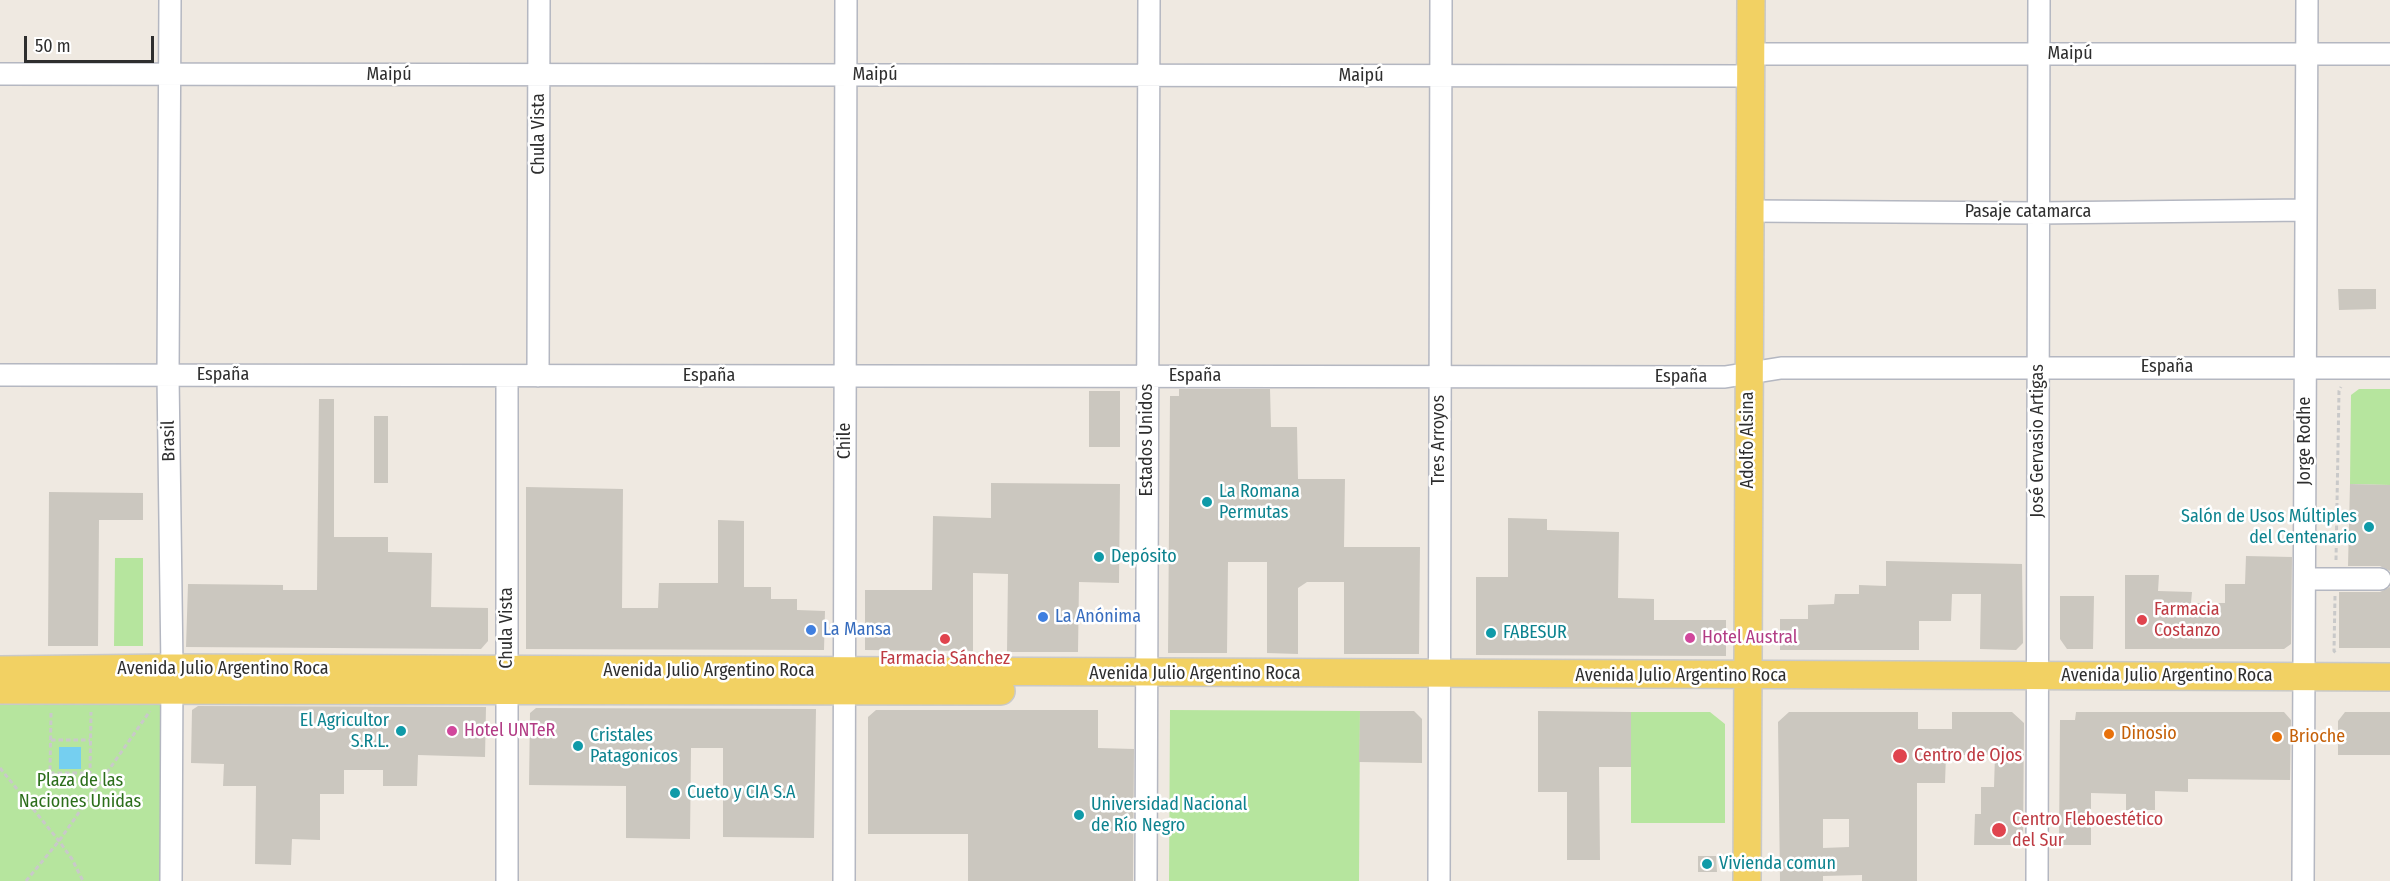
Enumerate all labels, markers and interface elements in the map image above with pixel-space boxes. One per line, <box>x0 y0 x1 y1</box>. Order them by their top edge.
scale bar <box>27 24 158 62</box>
text: 50 m <box>35 35 71 57</box>
street label: Maipú <box>2047 43 2093 65</box>
street label: Maipú <box>366 64 412 86</box>
street label: Maipú <box>852 64 898 86</box>
street label: Maipú <box>1338 65 1384 87</box>
street label: Chula Vista <box>528 93 550 175</box>
street label: Pasaje catamarca <box>1965 201 2091 223</box>
street label: España <box>2141 356 2193 378</box>
street label: España <box>197 364 249 386</box>
street label: José Gervasio Artigas <box>2027 364 2049 518</box>
street label: España <box>683 365 735 387</box>
street label: España <box>1169 365 1221 387</box>
street label: España <box>1655 366 1707 388</box>
street label: Estados Unidos <box>1136 383 1158 497</box>
street label: Adolfo Alsina <box>1737 391 1759 489</box>
street label: Tres Arroyos <box>1428 395 1450 485</box>
street label: Jorge Rodhe <box>2294 397 2316 485</box>
street label: Brasil <box>158 420 180 462</box>
street label: Chile <box>834 423 856 459</box>
place label: La Romana Permutas <box>1219 481 1300 524</box>
marker: La Romana Permutas <box>1200 495 1214 509</box>
place label: Salón de Usos Múltiples del Centenario <box>2181 506 2357 548</box>
marker: Salón de Usos Múltiples del Centenario <box>2362 520 2376 534</box>
place label: Depósito <box>1111 546 1177 568</box>
marker: Depósito <box>1092 550 1106 564</box>
street label: Chula Vista <box>496 587 518 669</box>
place label: Farmacia Costanzo <box>2154 599 2220 642</box>
place label: La Anónima <box>1055 606 1141 628</box>
marker: La Anónima <box>1036 610 1050 624</box>
marker: Farmacia Costanzo <box>2135 613 2149 627</box>
place label: La Mansa <box>823 619 891 641</box>
place label: FABESUR <box>1503 622 1567 644</box>
marker: La Mansa <box>804 623 818 637</box>
marker: FABESUR <box>1484 626 1498 640</box>
place label: Hotel Austral <box>1702 627 1797 649</box>
marker: Hotel Austral <box>1683 631 1697 645</box>
marker: Farmacia Sánchez <box>938 632 952 646</box>
place label: Farmacia Sánchez <box>880 648 1010 670</box>
street label: Avenida Julio Argentino Roca <box>117 658 329 680</box>
street label: Avenida Julio Argentino Roca <box>603 660 815 682</box>
street label: Avenida Julio Argentino Roca <box>1089 663 1301 685</box>
street label: Avenida Julio Argentino Roca <box>1575 665 1787 687</box>
street label: Avenida Julio Argentino Roca <box>2061 665 2273 687</box>
place label: El Agricultor S.R.L. <box>300 710 389 752</box>
place label: Hotel UNTeR <box>464 720 555 742</box>
place label: Dinosio <box>2121 723 2177 745</box>
marker: El Agricultor S.R.L. <box>394 724 408 738</box>
marker: Hotel UNTeR <box>445 724 459 738</box>
place label: Cristales Patagonicos <box>590 725 678 768</box>
place label: Brioche <box>2289 726 2345 748</box>
marker: Dinosio <box>2102 727 2116 741</box>
marker: Brioche <box>2270 730 2284 744</box>
marker: Cristales Patagonicos <box>571 739 585 753</box>
place label: Centro de Ojos <box>1914 745 2022 767</box>
marker: Centro de Ojos <box>1891 747 1909 765</box>
park label: Plaza de las Naciones Unidas <box>19 770 141 812</box>
place label: Cueto y CIA S.A <box>687 782 796 804</box>
marker: Cueto y CIA S.A <box>668 786 682 800</box>
place label: Universidad Nacional de Río Negro <box>1091 794 1247 836</box>
marker: Universidad Nacional de Río Negro <box>1072 808 1086 822</box>
place label: Centro Fleboestético del Sur <box>2012 809 2163 852</box>
marker: Centro Fleboestético del Sur <box>1990 821 2008 839</box>
place label: Vivienda comun <box>1719 853 1836 875</box>
marker: Vivienda comun <box>1700 857 1714 871</box>

